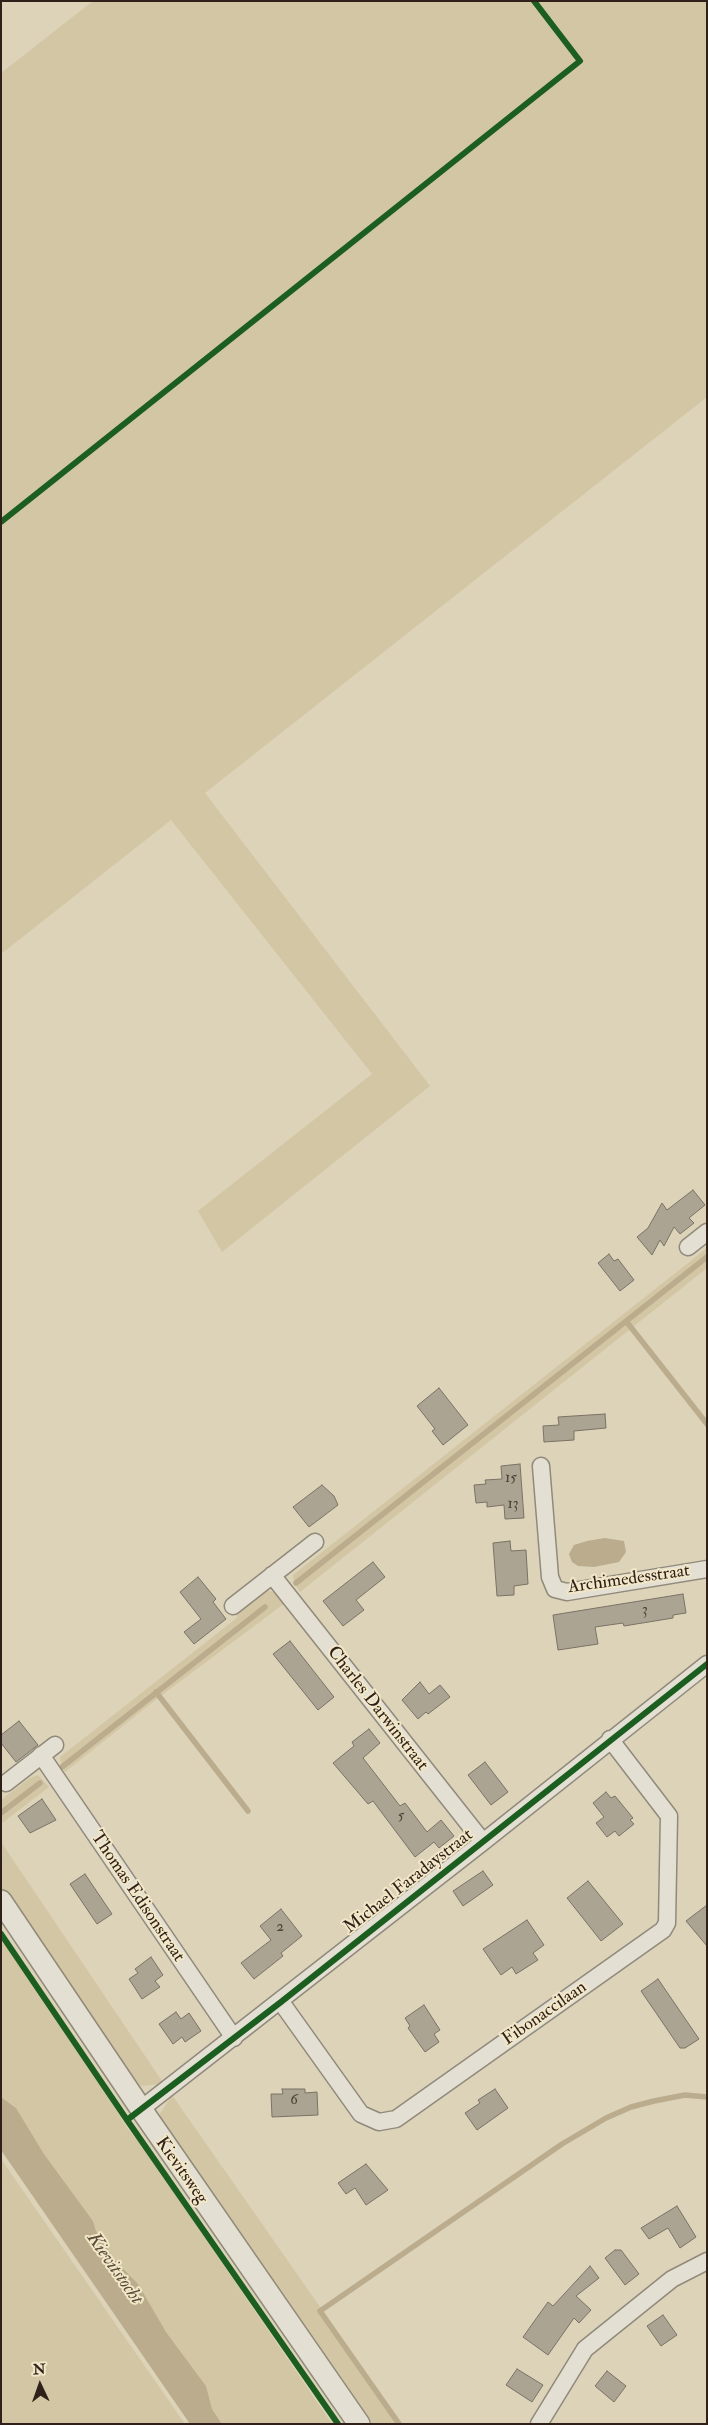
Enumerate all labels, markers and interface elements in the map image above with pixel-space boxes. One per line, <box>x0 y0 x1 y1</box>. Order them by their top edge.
house number: 15 <box>505 1470 517 1488</box>
house number: 13 <box>507 1496 519 1514</box>
street label: Archimedesstraat <box>567 1561 691 1599</box>
house number: 3 <box>642 1602 648 1620</box>
street label: Charles Darwinstraat <box>322 1642 432 1776</box>
house number: 5 <box>398 1808 404 1826</box>
street label: Michael Faradaystraat <box>340 1825 478 1939</box>
street label: Thomas Edisonstraat <box>85 1828 189 1966</box>
house number: 2 <box>276 1919 284 1937</box>
street label: Fibonaccilaan <box>499 1977 591 2051</box>
house number: 6 <box>290 2092 298 2110</box>
street label: Kievitsweg <box>150 2133 212 2209</box>
water label: Kievitstocht <box>81 2229 147 2309</box>
north arrow <box>15 2360 65 2410</box>
text: N <box>32 2361 46 2378</box>

